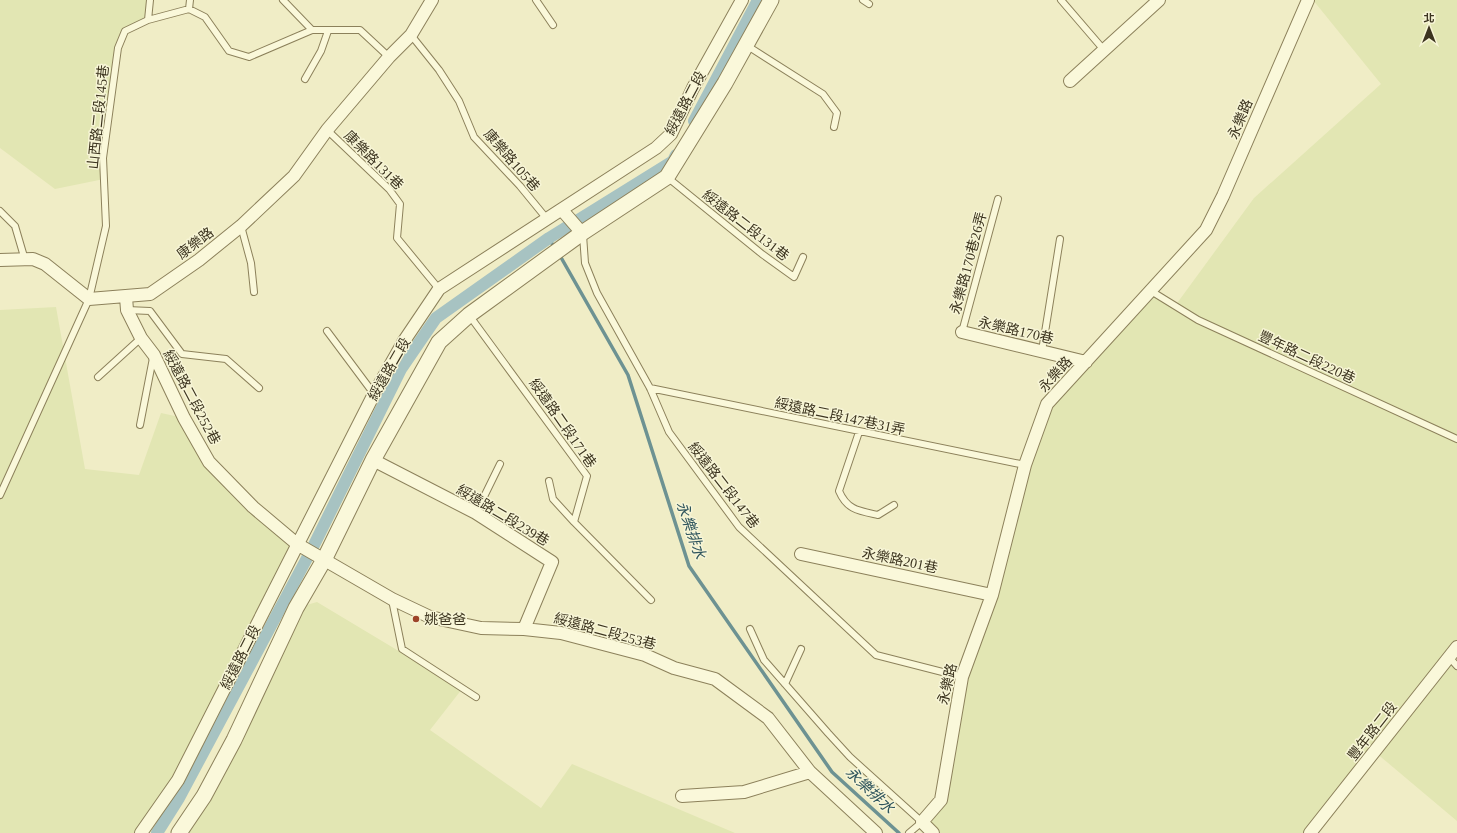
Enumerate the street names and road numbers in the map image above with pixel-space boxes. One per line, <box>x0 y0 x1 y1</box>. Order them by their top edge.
street label: 山西路二段145巷 <box>86 64 111 170</box>
street label: 綏遠路二段 <box>662 68 708 138</box>
street label: 永樂路 <box>1224 97 1256 141</box>
street label: 康樂路105巷 <box>481 126 543 194</box>
street label: 康樂路131巷 <box>341 127 407 193</box>
street label: 綏遠路二段131巷 <box>700 186 792 264</box>
street label: 永樂路170巷26弄 <box>947 210 989 316</box>
street label: 康樂路 <box>173 224 217 262</box>
street label: 永樂路170巷 <box>977 314 1055 346</box>
street label: 豐年路二段220巷 <box>1256 328 1358 386</box>
street label: 綏遠路二段 <box>365 335 413 403</box>
street label: 綏遠路二段252巷 <box>160 347 224 447</box>
street label: 永樂路 <box>1035 353 1075 395</box>
street label: 綏遠路二段171巷 <box>526 375 600 471</box>
street label: 綏遠路二段147巷31弄 <box>773 394 907 438</box>
street label: 綏遠路二段147巷 <box>685 439 763 531</box>
street label: 綏遠路二段239巷 <box>454 481 552 549</box>
street label: 永樂路201巷 <box>861 544 939 576</box>
street label: 綏遠路二段253巷 <box>552 610 658 652</box>
street label: 綏遠路二段 <box>217 622 263 692</box>
street label: 永樂路 <box>934 662 960 706</box>
street label: 豐年路二段 <box>1345 699 1400 764</box>

